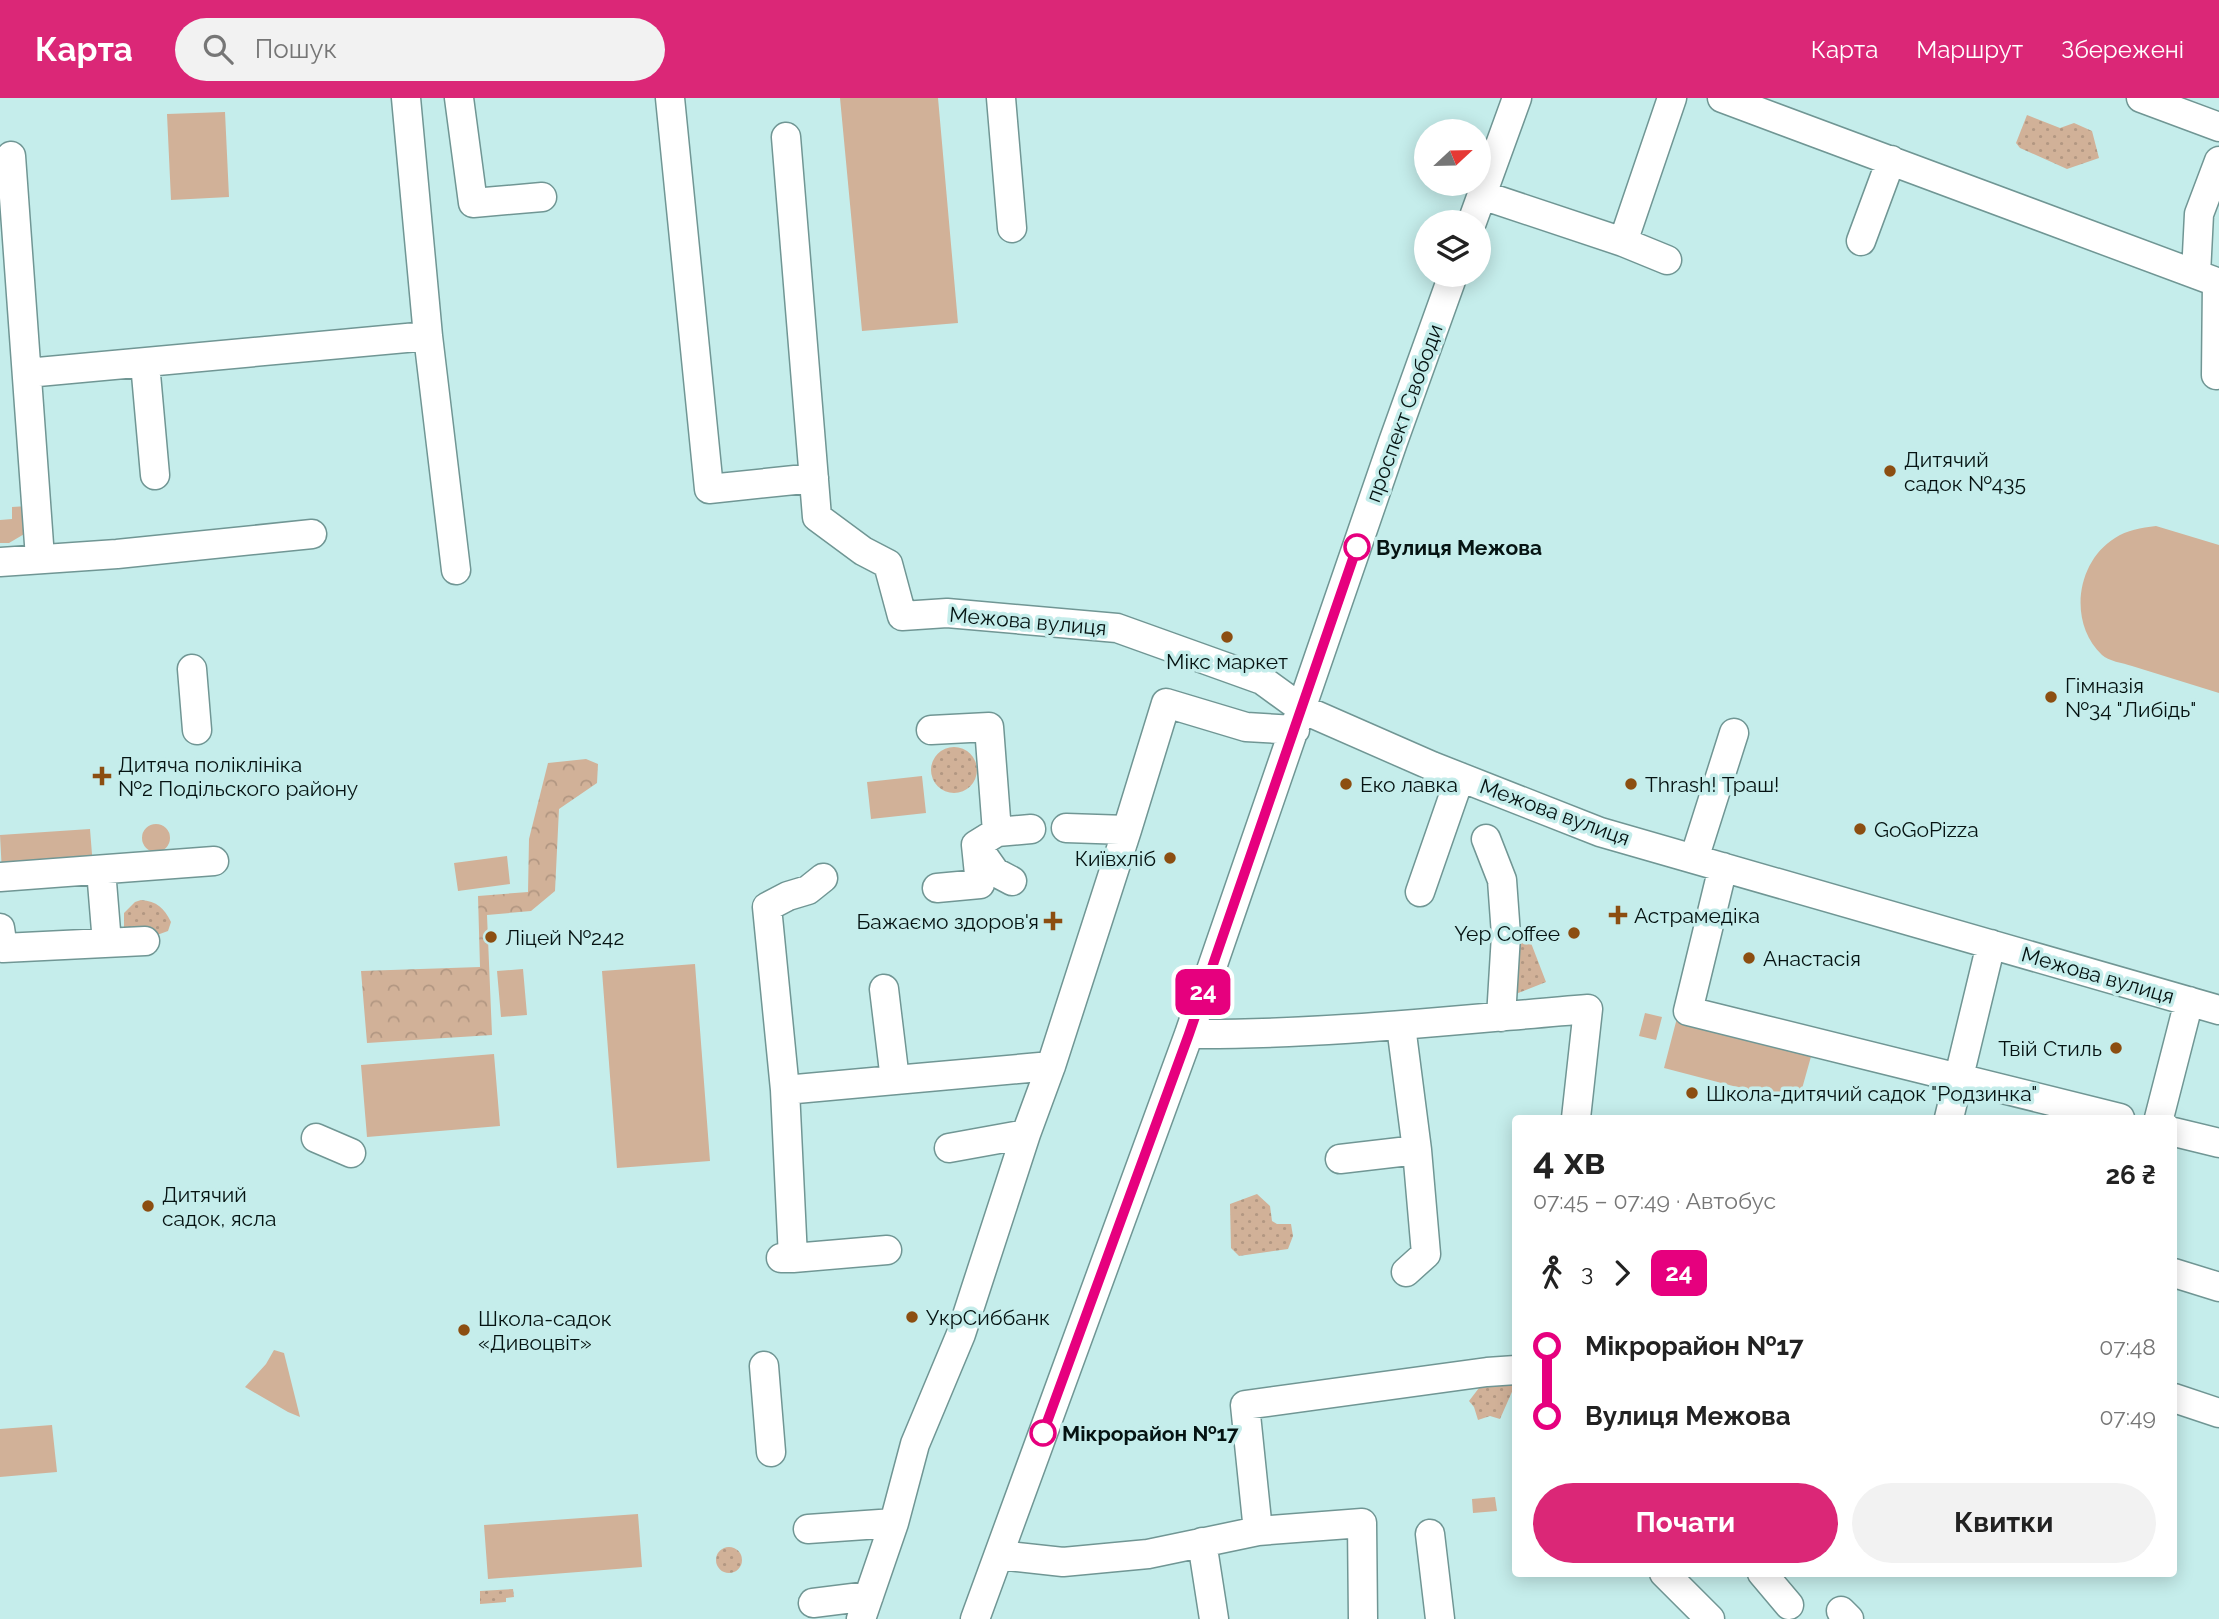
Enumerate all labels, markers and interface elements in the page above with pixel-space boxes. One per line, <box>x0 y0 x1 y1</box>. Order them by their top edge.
search box <box>175 18 665 81</box>
text: Карта <box>35 30 133 69</box>
icon: search <box>199 30 237 68</box>
text: Пошук <box>255 34 337 64</box>
text: Карта <box>1811 35 1878 64</box>
text: Маршрут <box>1916 35 2023 64</box>
text: Збережені <box>2061 35 2184 64</box>
north arrow <box>1414 119 1491 196</box>
map controls <box>1414 119 1491 287</box>
button: layers <box>1414 210 1491 287</box>
street label: проспект Свободи <box>1360 321 1448 505</box>
place label: Дитячий садок №435 <box>1904 447 2026 496</box>
marker: Дитячий садок №435 <box>1882 463 1898 479</box>
marker: Вулиця Межова <box>1344 534 1370 560</box>
place label: Вулиця Межова <box>1376 535 1542 560</box>
street label: Межова вулиця <box>948 602 1108 640</box>
marker: Мікс маркет <box>1219 629 1235 645</box>
place label: Мікс маркет <box>1166 649 1288 674</box>
place label: Гімназія №34 "Либідь" <box>2065 673 2196 722</box>
marker: Гімназія №34 "Либідь" <box>2043 689 2059 705</box>
place label: Дитяча поліклініка №2 Подільского району <box>118 752 358 801</box>
marker: Дитяча поліклініка №2 Подільского району <box>92 766 112 786</box>
place label: Еко лавка <box>1360 772 1458 797</box>
place label: Thrash! Траш! <box>1645 772 1779 797</box>
street label: Межова вулиця <box>1477 773 1633 851</box>
marker: Еко лавка <box>1338 776 1354 792</box>
marker: Thrash! Траш! <box>1623 776 1639 792</box>
place label: GoGoPizza <box>1874 817 1979 842</box>
marker: GoGoPizza <box>1852 821 1868 837</box>
place label: Київхліб <box>1075 846 1156 871</box>
marker: Київхліб <box>1162 850 1178 866</box>
place label: Астрамедіка <box>1634 903 1760 928</box>
marker: Астрамедіка <box>1608 905 1628 925</box>
place label: Бажаємо здоров'я <box>857 909 1039 934</box>
marker: Бажаємо здоров'я <box>1045 913 1061 929</box>
place label: Yep Coffee <box>1454 921 1560 946</box>
place label: Ліцей №242 <box>505 925 624 950</box>
marker: Yep Coffee <box>1566 925 1582 941</box>
marker: Ліцей №242 <box>483 929 499 945</box>
street label: Межова вулиця <box>2019 941 2177 1009</box>
place label: Анастасія <box>1763 946 1861 971</box>
marker: Анастасія <box>1741 950 1757 966</box>
line badge: 24 <box>1172 969 1234 1015</box>
text: 24 <box>1189 977 1217 1006</box>
place label: Твій Стиль <box>1998 1036 2102 1061</box>
marker: Твій Стиль <box>2108 1040 2124 1056</box>
place label: Школа-дитячий садок "Родзинка" <box>1706 1081 2037 1106</box>
marker: Школа-дитячий садок "Родзинка" <box>1684 1085 1700 1101</box>
text: 4 хв <box>1533 1138 1606 1183</box>
text: 26 ₴ <box>2105 1160 2156 1190</box>
place label: Дитячий садок, ясла <box>162 1182 276 1231</box>
text: 07:45 – 07:49 · Автобус <box>1533 1187 1776 1214</box>
marker: Дитячий садок, ясла <box>140 1198 156 1214</box>
icon: walk <box>1533 1254 1571 1292</box>
icon: forward <box>1603 1254 1641 1292</box>
text: 24 <box>1665 1258 1693 1287</box>
text: 3 <box>1581 1259 1593 1286</box>
place label: УкрСиббанк <box>926 1305 1050 1330</box>
place label: Школа-садок «Дивоцвіт» <box>478 1306 612 1355</box>
marker: УкрСиббанк <box>904 1309 920 1325</box>
marker: Школа-садок «Дивоцвіт» <box>456 1322 472 1338</box>
text: Мікрорайон №17 <box>1585 1331 1804 1361</box>
text: 07:48 <box>2099 1333 2156 1360</box>
text: Вулиця Межова <box>1585 1401 1791 1431</box>
text: 07:49 <box>2099 1403 2156 1430</box>
marker: Мікрорайон №17 <box>1030 1420 1056 1446</box>
place label: Мікрорайон №17 <box>1062 1421 1239 1446</box>
button: Почати <box>1533 1483 1838 1563</box>
button: Квитки <box>1852 1483 2156 1563</box>

